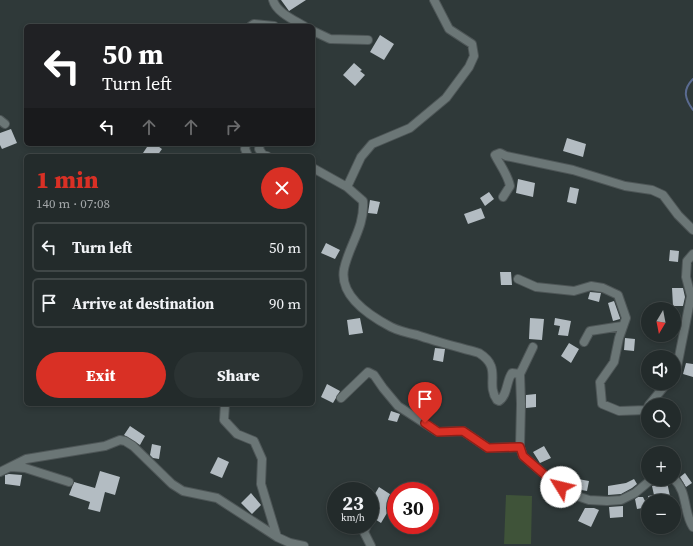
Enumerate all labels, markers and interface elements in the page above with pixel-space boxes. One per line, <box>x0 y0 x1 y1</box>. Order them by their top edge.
text: 50 m <box>102 35 164 73</box>
icon: left <box>36 40 88 92</box>
text: Turn left <box>102 71 172 96</box>
icon: left <box>96 116 118 138</box>
icon: ahead <box>138 116 160 138</box>
icon: ahead <box>180 116 202 138</box>
icon: right <box>222 116 244 138</box>
text: 1 min <box>36 163 99 196</box>
button: close <box>261 167 303 209</box>
text: 140 m · 07:08 <box>36 195 110 212</box>
icon: left <box>38 236 60 258</box>
text: Turn left <box>72 237 132 258</box>
text: 50 m <box>269 237 301 258</box>
icon: arrive <box>38 292 60 314</box>
text: Arrive at destination <box>72 293 214 314</box>
text: 90 m <box>269 293 301 314</box>
north arrow <box>641 302 681 342</box>
map controls <box>641 302 681 534</box>
button: sound <box>641 350 681 390</box>
button: Exit <box>36 352 166 398</box>
button: Share <box>174 352 303 398</box>
pin <box>408 382 442 423</box>
icon: arrive <box>414 388 436 410</box>
button: search <box>641 398 681 438</box>
button: + <box>641 446 681 486</box>
position arrow <box>540 466 582 508</box>
speed limit sign: 30 <box>387 482 439 534</box>
text: 23 <box>342 489 364 517</box>
button: − <box>641 494 681 534</box>
text: km/h <box>341 511 365 524</box>

